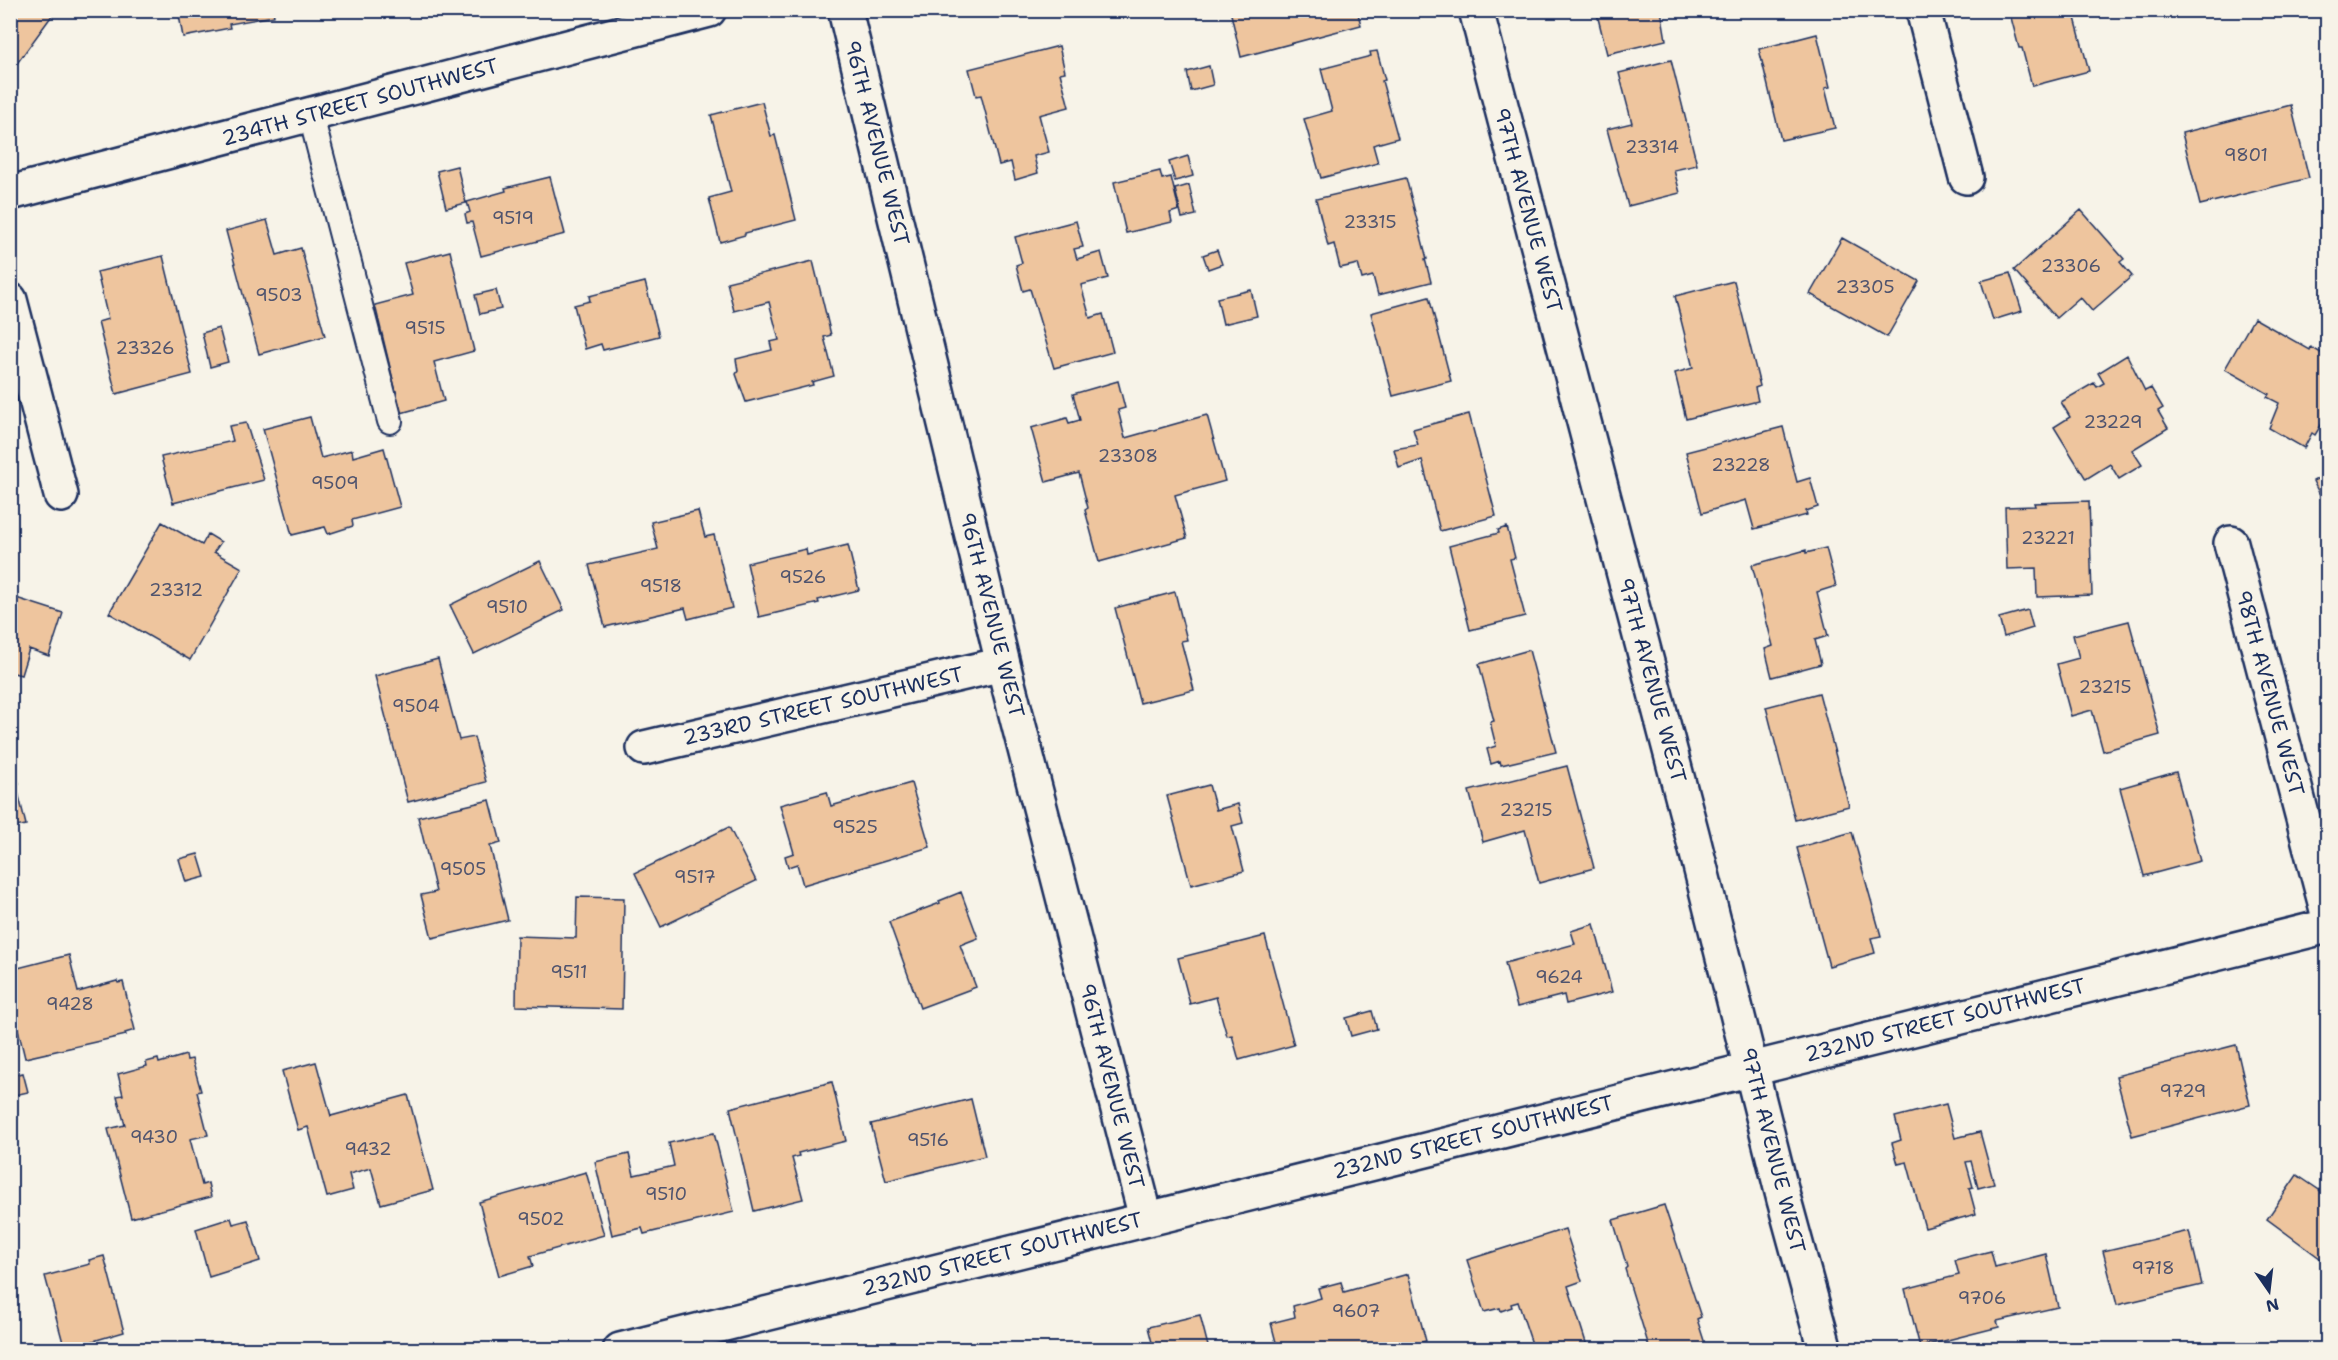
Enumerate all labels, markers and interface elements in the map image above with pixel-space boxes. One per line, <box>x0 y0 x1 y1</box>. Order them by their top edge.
street label: 96TH AVENUE WEST <box>838 37 916 249</box>
street label: 234TH STREET SOUTHWEST <box>219 52 501 152</box>
street label: 97TH AVENUE WEST <box>1487 105 1569 315</box>
house number: 23314 <box>1625 135 1679 159</box>
house number: 9801 <box>2224 143 2268 167</box>
house number: 9519 <box>492 206 534 230</box>
house number: 23315 <box>1343 210 1397 234</box>
house number: 23306 <box>2041 254 2101 278</box>
house number: 23305 <box>1836 275 1894 299</box>
house number: 9503 <box>255 283 303 307</box>
house number: 9515 <box>405 316 445 340</box>
house number: 23326 <box>116 336 175 360</box>
house number: 23229 <box>2084 410 2143 434</box>
house number: 23308 <box>1098 444 1158 468</box>
house number: 23228 <box>1711 453 1771 477</box>
house number: 9509 <box>311 471 359 495</box>
street label: 96TH AVENUE WEST <box>953 509 1031 721</box>
house number: 23221 <box>2021 526 2075 550</box>
house number: 9526 <box>780 565 826 589</box>
house number: 9518 <box>640 574 682 598</box>
street label: 97TH AVENUE WEST <box>1611 575 1693 785</box>
house number: 23312 <box>149 578 203 602</box>
street label: 98TH AVENUE WEST <box>2229 587 2311 799</box>
house number: 9510 <box>486 595 528 619</box>
street label: 233RD STREET SOUTHWEST <box>680 660 966 752</box>
house number: 23215 <box>2078 675 2132 699</box>
house number: 9504 <box>392 694 440 718</box>
house number: 23215 <box>1499 798 1553 822</box>
house number: 9525 <box>832 815 878 839</box>
house number: 9505 <box>440 857 486 881</box>
house number: 9517 <box>674 865 716 889</box>
house number: 9511 <box>550 960 588 984</box>
house number: 9624 <box>1535 965 1583 989</box>
street label: 232ND STREET SOUTHWEST <box>1802 972 2088 1068</box>
street label: 96TH AVENUE WEST <box>1073 980 1151 1192</box>
house number: 9428 <box>46 992 94 1016</box>
street label: 97TH AVENUE WEST <box>1734 1044 1812 1256</box>
house number: 9729 <box>2160 1079 2206 1103</box>
street label: 232ND STREET SOUTHWEST <box>1330 1089 1616 1185</box>
house number: 9430 <box>130 1125 178 1149</box>
house number: 9516 <box>907 1128 949 1152</box>
house number: 9432 <box>344 1137 392 1161</box>
house number: 9510 <box>645 1182 687 1206</box>
street label: 232ND STREET SOUTHWEST <box>859 1206 1145 1302</box>
house number: 9502 <box>517 1207 565 1231</box>
house number: 9718 <box>2131 1256 2175 1280</box>
north arrow <box>2239 1261 2299 1321</box>
house number: 9706 <box>1958 1286 2006 1310</box>
text: N <box>2264 1293 2281 1317</box>
house number: 9607 <box>1332 1299 1380 1323</box>

